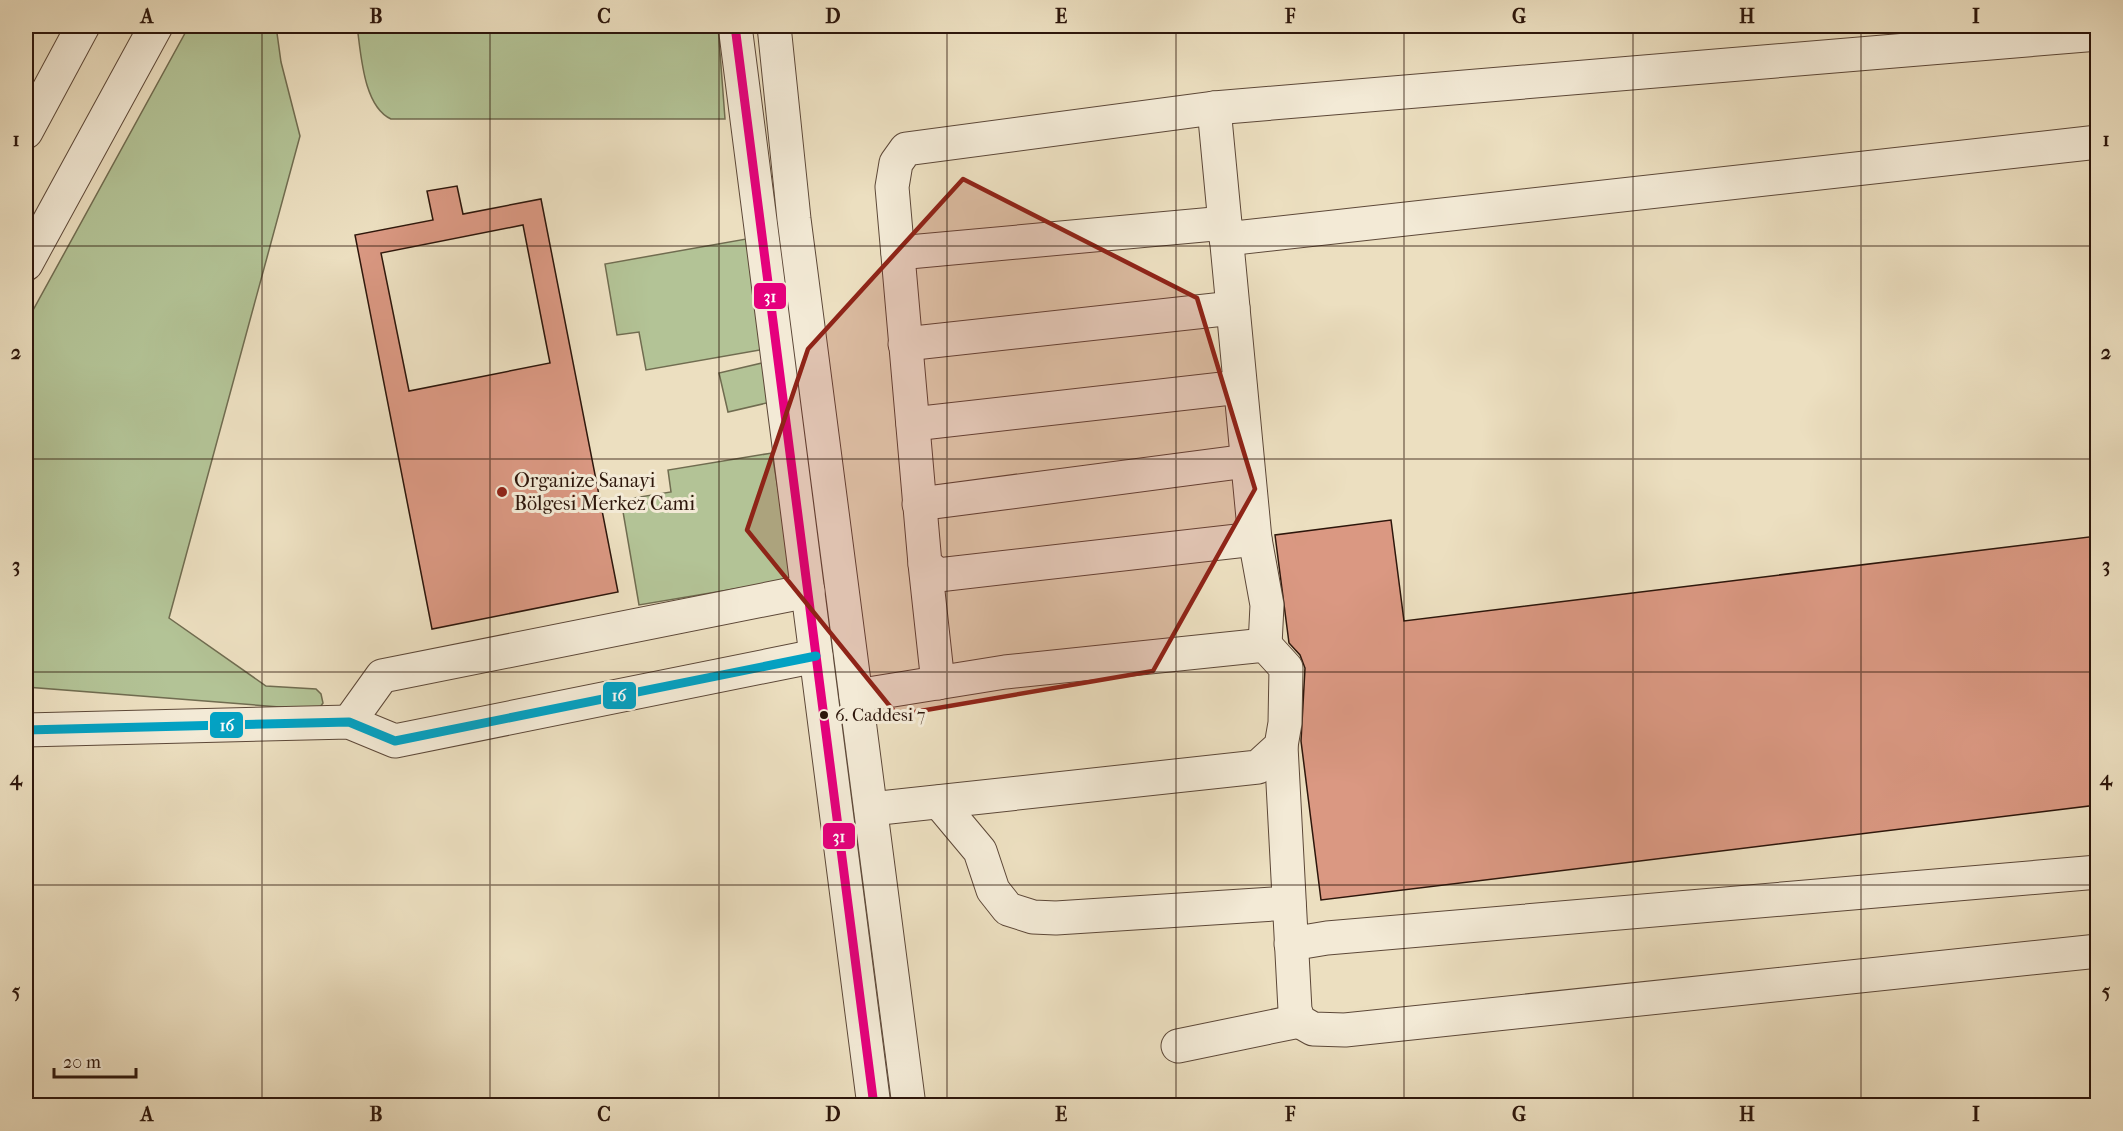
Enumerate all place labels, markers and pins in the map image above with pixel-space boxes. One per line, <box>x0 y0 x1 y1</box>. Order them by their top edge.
place label: Organize Sanayi Bölgesi Merkez Cami <box>514 469 695 515</box>
marker: Organize Sanayi Bölgesi Merkez Cami <box>495 485 509 499</box>
place label: 6. Caddesi 7 <box>835 705 926 726</box>
marker: 6. Caddesi 7 <box>818 709 830 721</box>

